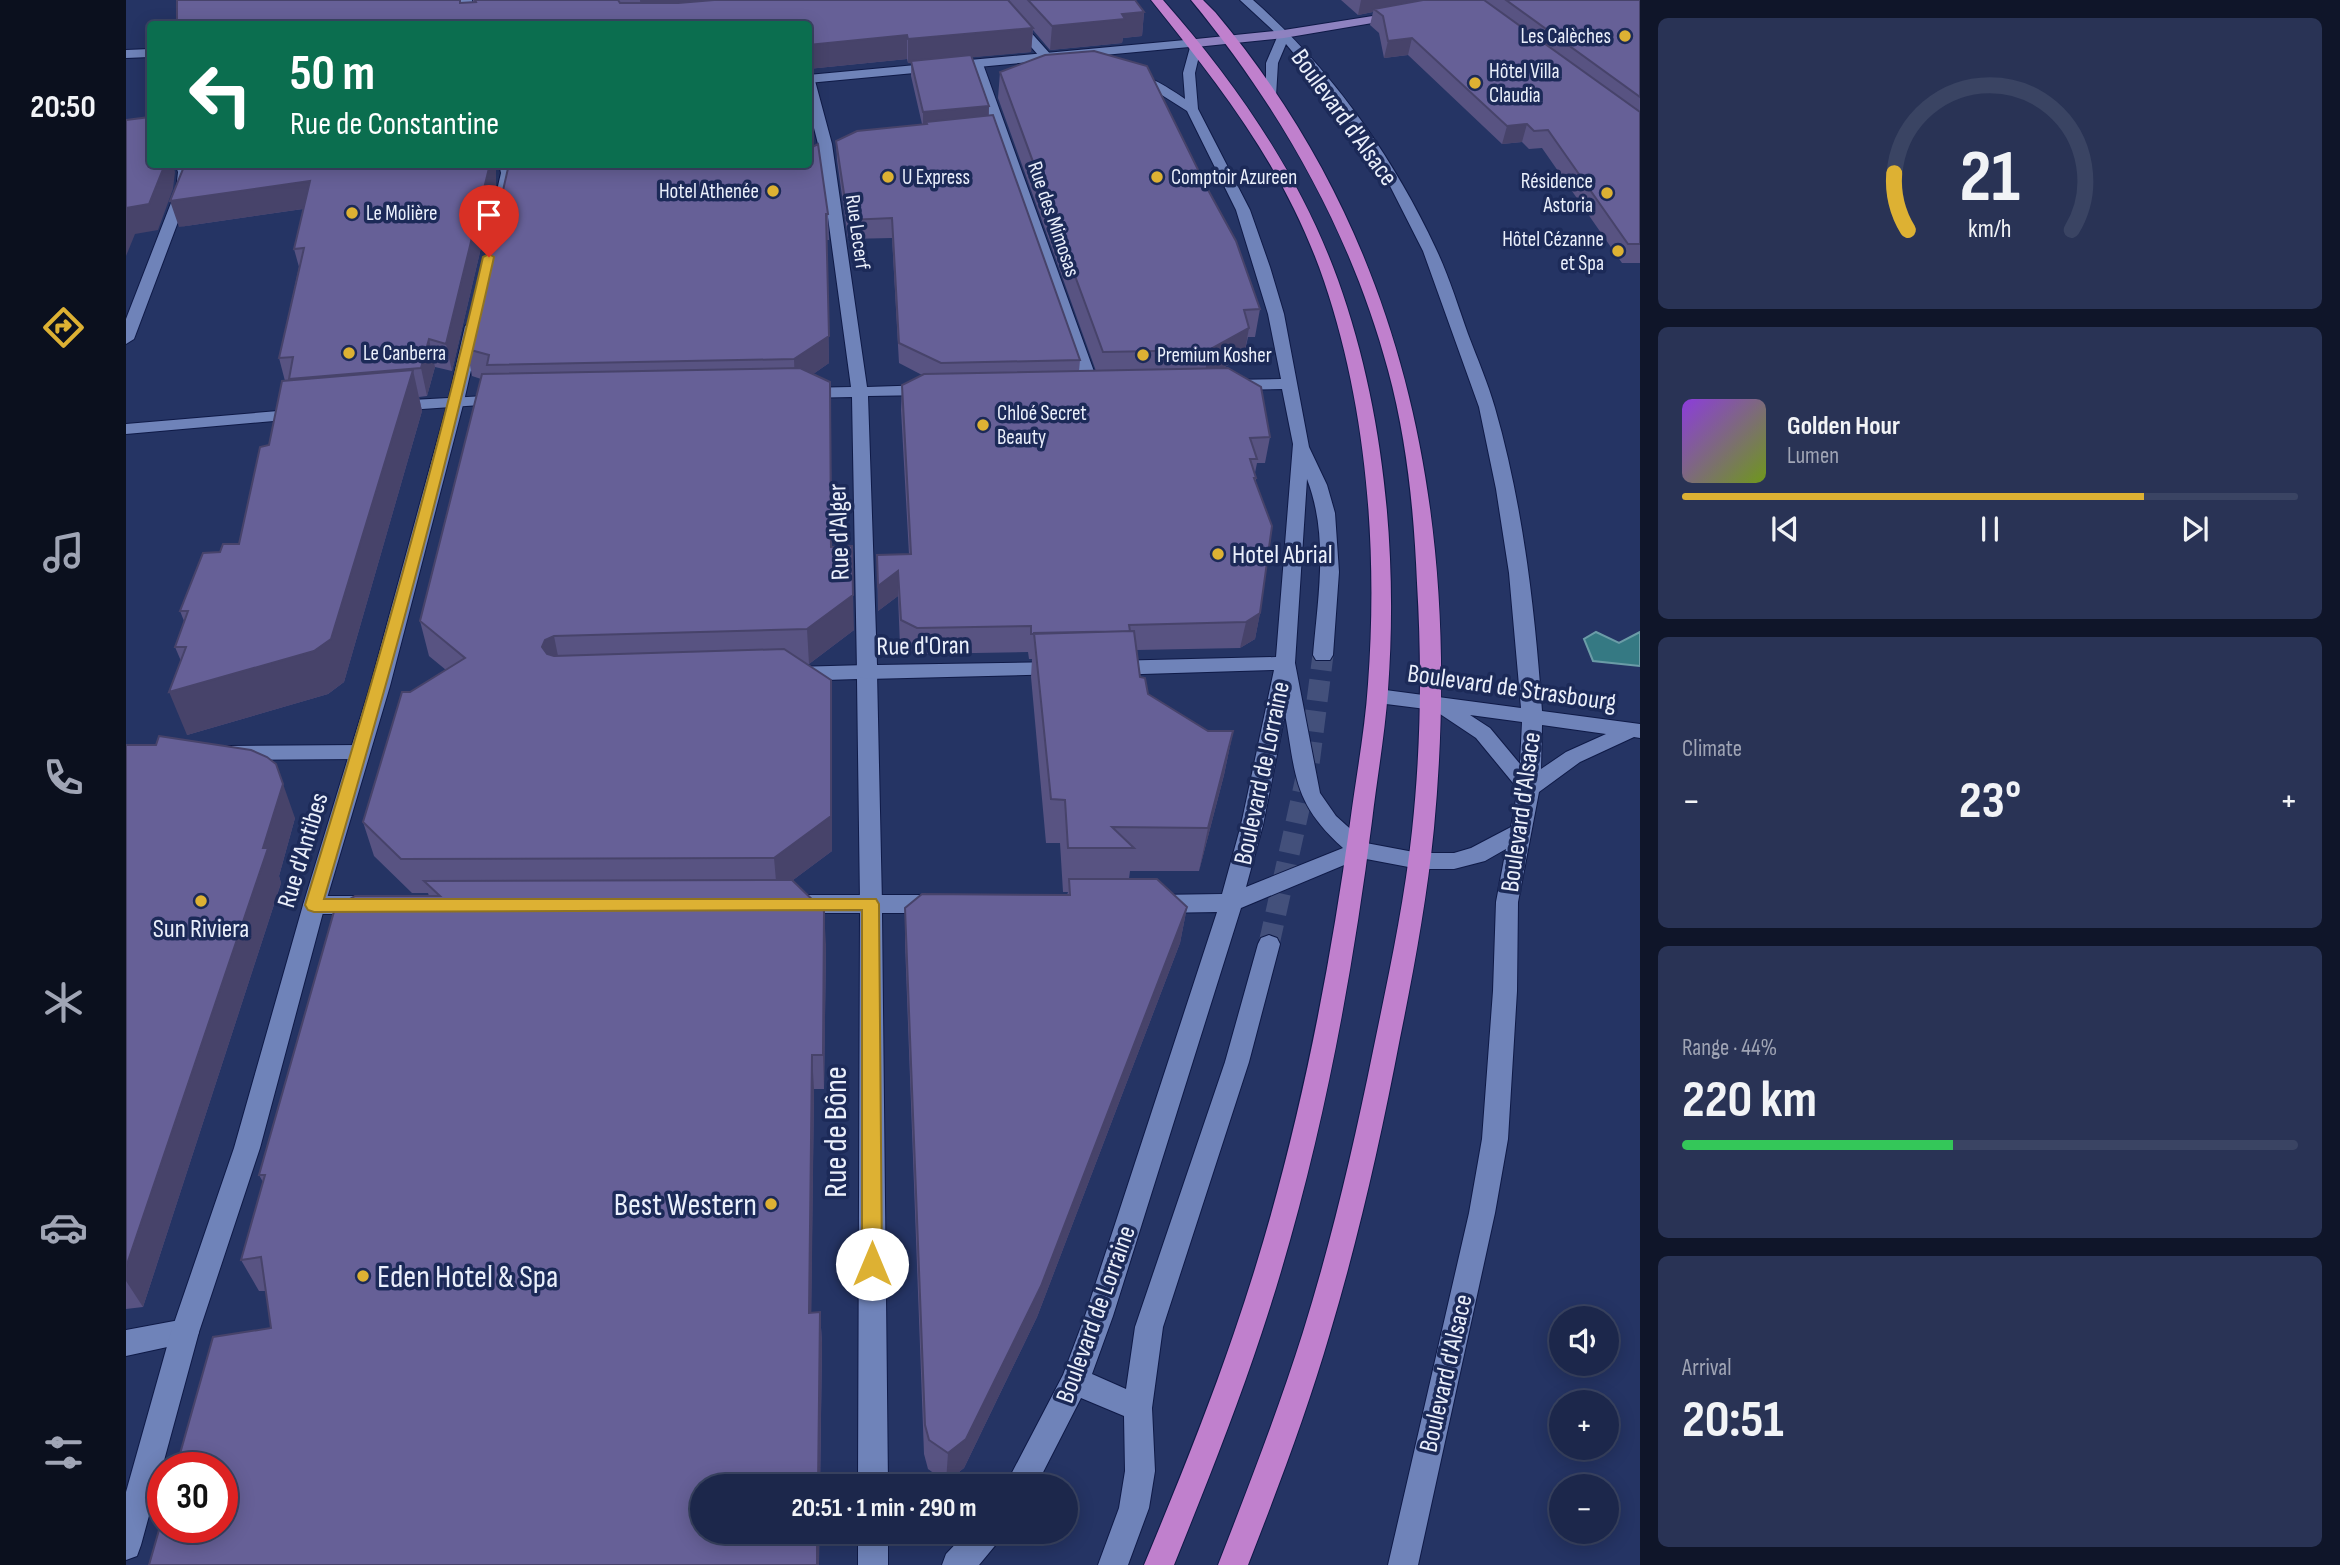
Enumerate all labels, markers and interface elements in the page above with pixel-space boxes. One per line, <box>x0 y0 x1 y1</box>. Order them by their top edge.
place label: Les Calèches <box>1521 24 1611 49</box>
marker: Les Calèches <box>1617 28 1633 44</box>
street label: Boulevard d'Alsace <box>1284 44 1404 192</box>
text: 50 m <box>290 45 375 104</box>
icon: left <box>175 49 266 140</box>
place label: Hôtel Villa Claudia <box>1489 59 1560 108</box>
marker: Hôtel Villa Claudia <box>1467 75 1483 91</box>
text: 20:50 <box>30 88 96 127</box>
text: Rue de Constantine <box>290 105 499 144</box>
text: 21 <box>1960 134 2020 222</box>
street label: Rue des Mimosas <box>1022 158 1085 280</box>
place label: U Express <box>902 165 970 190</box>
place label: Comptoir Azureen <box>1171 165 1297 190</box>
marker: U Express <box>880 169 896 185</box>
marker: Comptoir Azureen <box>1149 169 1165 185</box>
place label: Résidence Astoria <box>1521 169 1593 218</box>
place label: Hotel Athenée <box>659 179 759 204</box>
marker: Hotel Athenée <box>765 183 781 199</box>
pin <box>459 185 519 257</box>
marker: Résidence Astoria <box>1599 185 1615 201</box>
street label: Rue Lecerf <box>840 193 875 272</box>
icon: arrive <box>470 196 508 234</box>
place label: Le Molière <box>366 201 437 226</box>
marker: Le Molière <box>344 205 360 221</box>
text: km/h <box>1968 214 2012 245</box>
place label: Hôtel Cézanne et Spa <box>1502 227 1604 276</box>
marker: Hôtel Cézanne et Spa <box>1610 243 1626 259</box>
icon: directions <box>39 303 88 352</box>
place label: Le Canberra <box>363 341 446 366</box>
place label: Premium Kosher <box>1157 343 1272 368</box>
marker: Le Canberra <box>341 345 357 361</box>
marker: Premium Kosher <box>1135 347 1151 363</box>
place label: Chloé Secret Beauty <box>997 401 1087 450</box>
text: Golden Hour <box>1787 411 1900 442</box>
marker: Chloé Secret Beauty <box>975 417 991 433</box>
text: Lumen <box>1787 442 1839 470</box>
street label: Rue d'Alger <box>822 482 857 581</box>
icon: previous <box>1766 510 1804 548</box>
icon: pause <box>1971 510 2009 548</box>
icon: next <box>2176 510 2214 548</box>
icon: music <box>39 528 88 577</box>
place label: Hotel Abrial <box>1232 540 1333 571</box>
marker: Hotel Abrial <box>1210 546 1226 562</box>
street label: Rue d'Oran <box>876 630 970 663</box>
street label: Boulevard de Strasbourg <box>1405 658 1618 718</box>
street label: Boulevard de Lorraine <box>1228 679 1297 868</box>
street label: Boulevard d'Alsace <box>1495 730 1548 894</box>
text: Climate <box>1682 735 1742 763</box>
icon: phone <box>39 753 88 802</box>
text: 23° <box>1959 770 2021 833</box>
text: − <box>1682 779 1701 824</box>
text: + <box>2279 779 2298 824</box>
street label: Rue d'Antibes <box>271 789 336 912</box>
marker: Sun Riviera <box>193 893 209 909</box>
place label: Sun Riviera <box>153 914 249 945</box>
icon: climate <box>39 978 88 1027</box>
text: Range · 44% <box>1682 1034 1777 1062</box>
street label: Rue de Bône <box>817 1066 856 1198</box>
text: 220 km <box>1682 1069 1817 1132</box>
place label: Best Western <box>614 1186 757 1225</box>
marker: Best Western <box>763 1196 779 1212</box>
icon: car <box>39 1203 88 1252</box>
street label: Boulevard de Lorraine <box>1050 1222 1143 1407</box>
position arrow <box>835 1227 909 1301</box>
place label: Eden Hotel & Spa <box>377 1258 558 1297</box>
marker: Eden Hotel & Spa <box>355 1268 371 1284</box>
street label: Boulevard d'Alsace <box>1413 1291 1480 1455</box>
map controls <box>1549 1306 1619 1544</box>
button: sound <box>1549 1306 1619 1376</box>
text: Arrival <box>1682 1354 1731 1382</box>
text: 20:51 <box>1682 1389 1784 1452</box>
button: + <box>1549 1390 1619 1460</box>
icon: filters <box>39 1428 88 1477</box>
speed limit sign: 30 <box>147 1452 238 1543</box>
button: − <box>1549 1474 1619 1544</box>
text: 20:51 · 1 min · 290 m <box>791 1493 977 1524</box>

